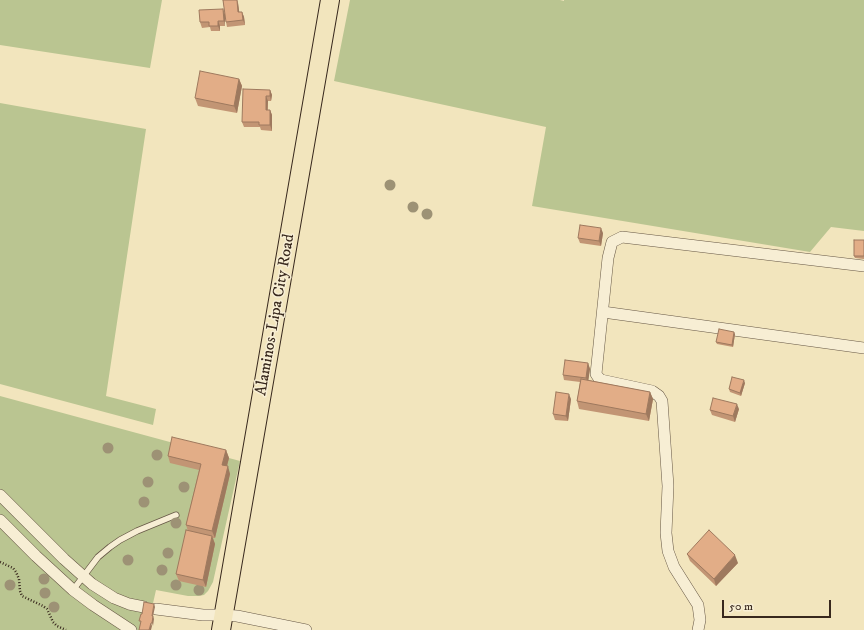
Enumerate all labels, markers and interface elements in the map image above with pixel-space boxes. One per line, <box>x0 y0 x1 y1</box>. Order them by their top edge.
street label: Alaminos-Lipa City Road <box>252 233 300 397</box>
scale bar <box>724 592 833 618</box>
text: 50 m <box>729 599 753 614</box>

